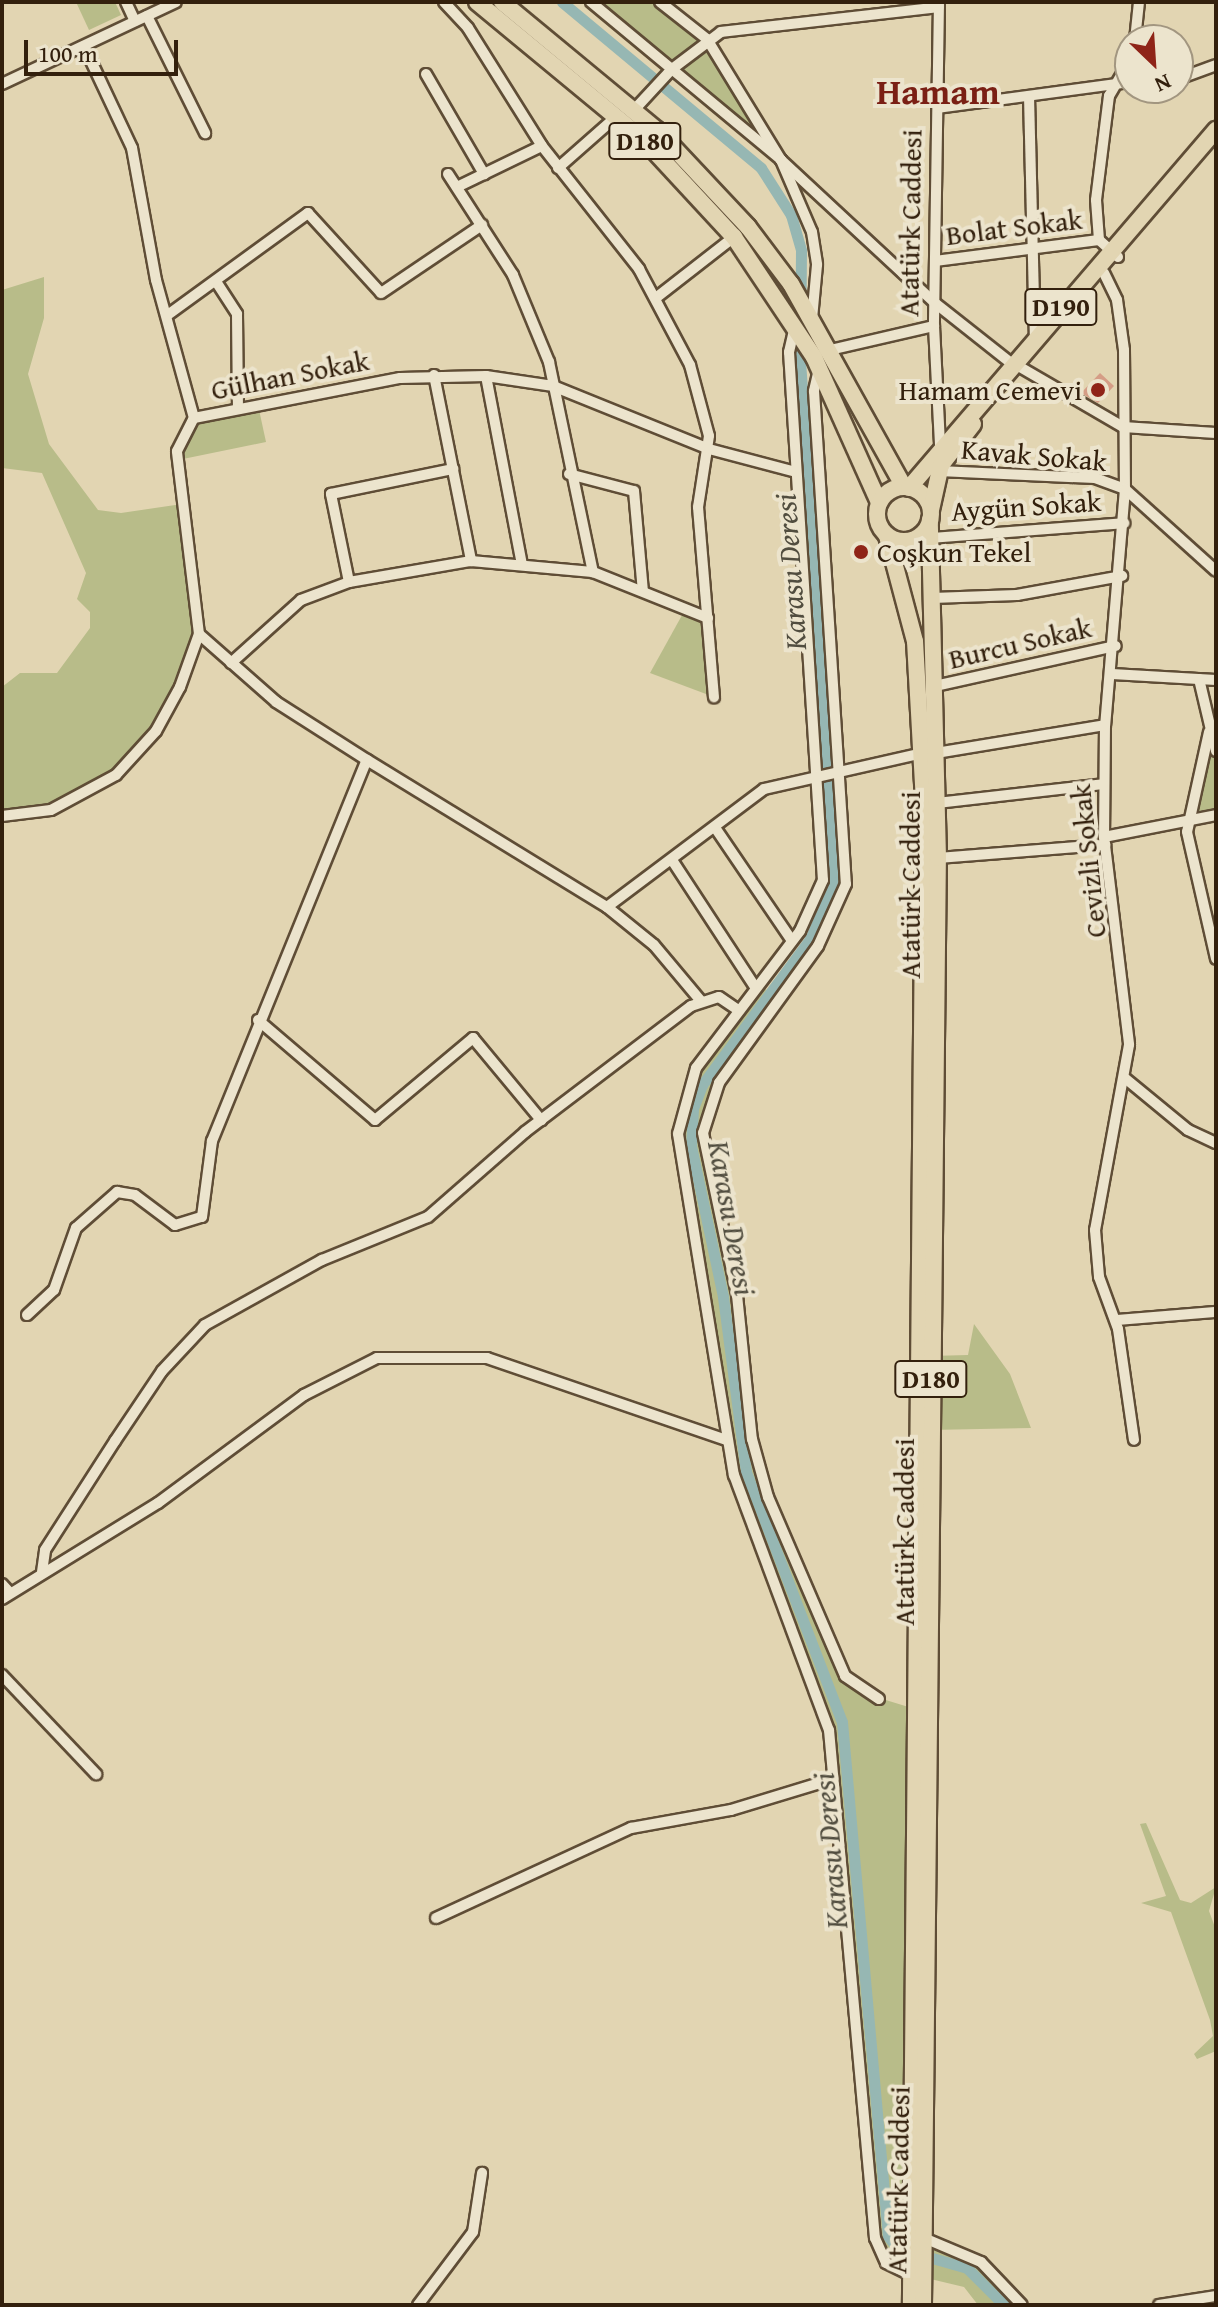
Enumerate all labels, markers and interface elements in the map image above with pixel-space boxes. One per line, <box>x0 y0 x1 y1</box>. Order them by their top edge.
scale bar <box>28 24 182 74</box>
north arrow <box>1114 24 1194 104</box>
text: 100 m <box>38 36 98 71</box>
text: N <box>1150 66 1177 102</box>
district label: Hamam <box>876 69 1000 113</box>
road number: D180 <box>607 119 683 163</box>
street label: Atatürk Caddesi <box>892 129 928 317</box>
street label: Bolat Sokak <box>944 202 1084 252</box>
road number: D190 <box>1023 285 1099 329</box>
street label: Gülhan Sokak <box>208 343 372 407</box>
place label: Hamam Cemevi <box>899 373 1082 407</box>
marker: Hamam Cemevi <box>1089 381 1107 399</box>
street label: Kavak Sokak <box>960 432 1108 478</box>
street label: Aygün Sokak <box>950 484 1102 528</box>
water label: Karasu Deresi <box>767 493 813 651</box>
place label: Coşkun Tekel <box>877 535 1031 569</box>
marker: Coşkun Tekel <box>852 543 870 561</box>
street label: Burcu Sokak <box>945 610 1095 676</box>
street label: Cevizli Sokak <box>1063 783 1113 939</box>
street label: Atatürk Caddesi <box>893 791 927 979</box>
water label: Karasu Deresi <box>701 1138 763 1298</box>
road number: D180 <box>893 1357 969 1401</box>
street label: Atatürk Caddesi <box>887 1438 921 1626</box>
water label: Karasu Deresi <box>805 1771 855 1931</box>
street label: Atatürk Caddesi <box>880 2086 916 2274</box>

